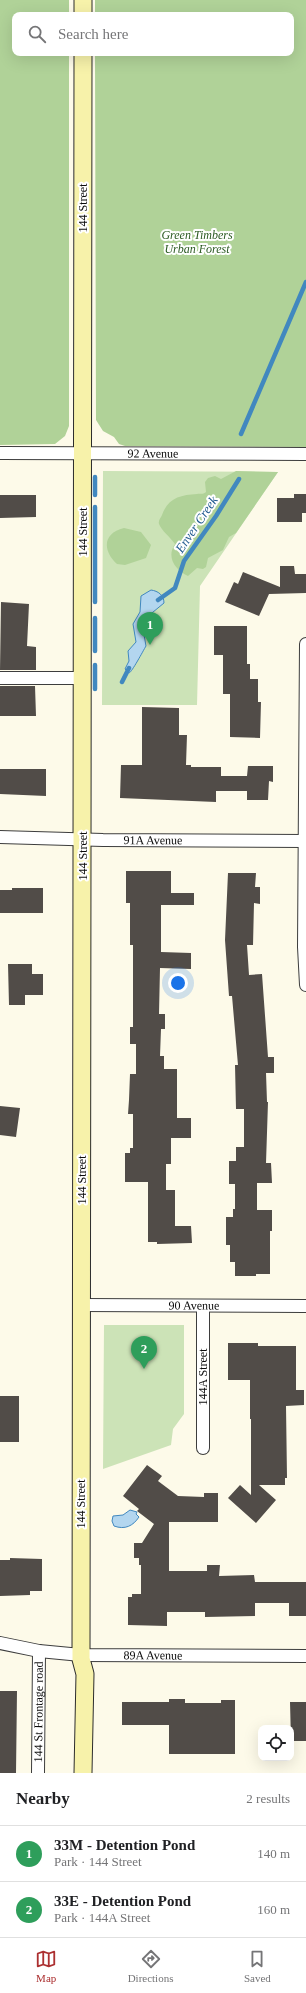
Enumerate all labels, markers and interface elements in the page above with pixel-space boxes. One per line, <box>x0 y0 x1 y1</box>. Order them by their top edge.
search box <box>12 12 294 56</box>
icon: search <box>26 23 48 45</box>
text: Search here <box>58 26 128 42</box>
street label: 144 Street <box>76 183 90 233</box>
park label: Green Timbers Urban Forest <box>161 228 233 256</box>
street label: 92 Avenue <box>128 446 178 461</box>
water label: Enver Creek <box>172 493 221 556</box>
street label: 144 Street <box>76 507 90 557</box>
pin: 1 <box>137 612 163 645</box>
street label: 144 Street <box>76 831 90 881</box>
street label: 91A Avenue <box>124 833 182 847</box>
your location <box>168 973 188 993</box>
street label: 144 Street <box>75 1155 89 1205</box>
street label: 90 Avenue <box>169 1298 219 1313</box>
pin: 2 <box>131 1336 157 1369</box>
street label: 144A Street <box>196 1348 210 1406</box>
street label: 144 Street <box>74 1479 88 1529</box>
street label: 89A Avenue <box>124 1648 182 1662</box>
street label: 144 St Frontage road <box>31 1661 46 1763</box>
map controls <box>258 1725 294 1761</box>
button: locate <box>258 1725 294 1761</box>
text: Nearby <box>16 1789 70 1808</box>
text: 2 results <box>246 1791 290 1806</box>
text: 33M - Detention Pond <box>54 1837 195 1853</box>
text: 1 <box>26 1846 32 1861</box>
text: 140 m <box>257 1846 290 1861</box>
text: Park · 144 Street <box>54 1854 142 1869</box>
text: 33E - Detention Pond <box>54 1893 191 1909</box>
text: 2 <box>26 1902 32 1917</box>
text: 160 m <box>257 1902 290 1917</box>
text: Park · 144A Street <box>54 1910 150 1925</box>
tab: Map <box>35 1948 57 1984</box>
tab: Directions <box>128 1948 173 1984</box>
tab: Saved <box>244 1948 271 1984</box>

